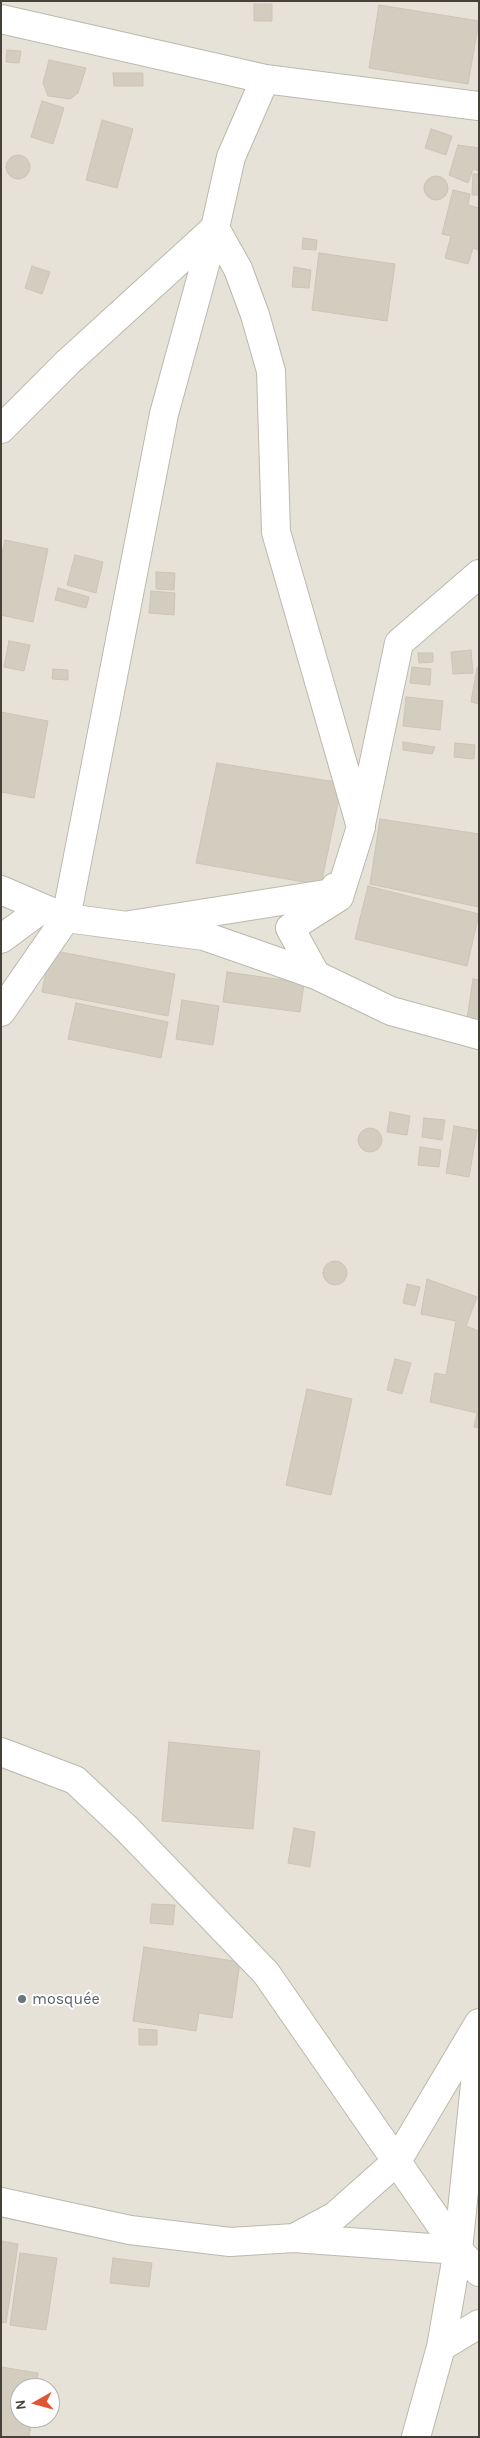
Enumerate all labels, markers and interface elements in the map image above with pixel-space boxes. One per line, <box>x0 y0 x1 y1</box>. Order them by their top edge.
place label: mosquée <box>32 1989 100 2009</box>
marker: mosquée <box>16 1993 28 2005</box>
north arrow <box>10 2378 60 2428</box>
text: N <box>12 2399 30 2411</box>

